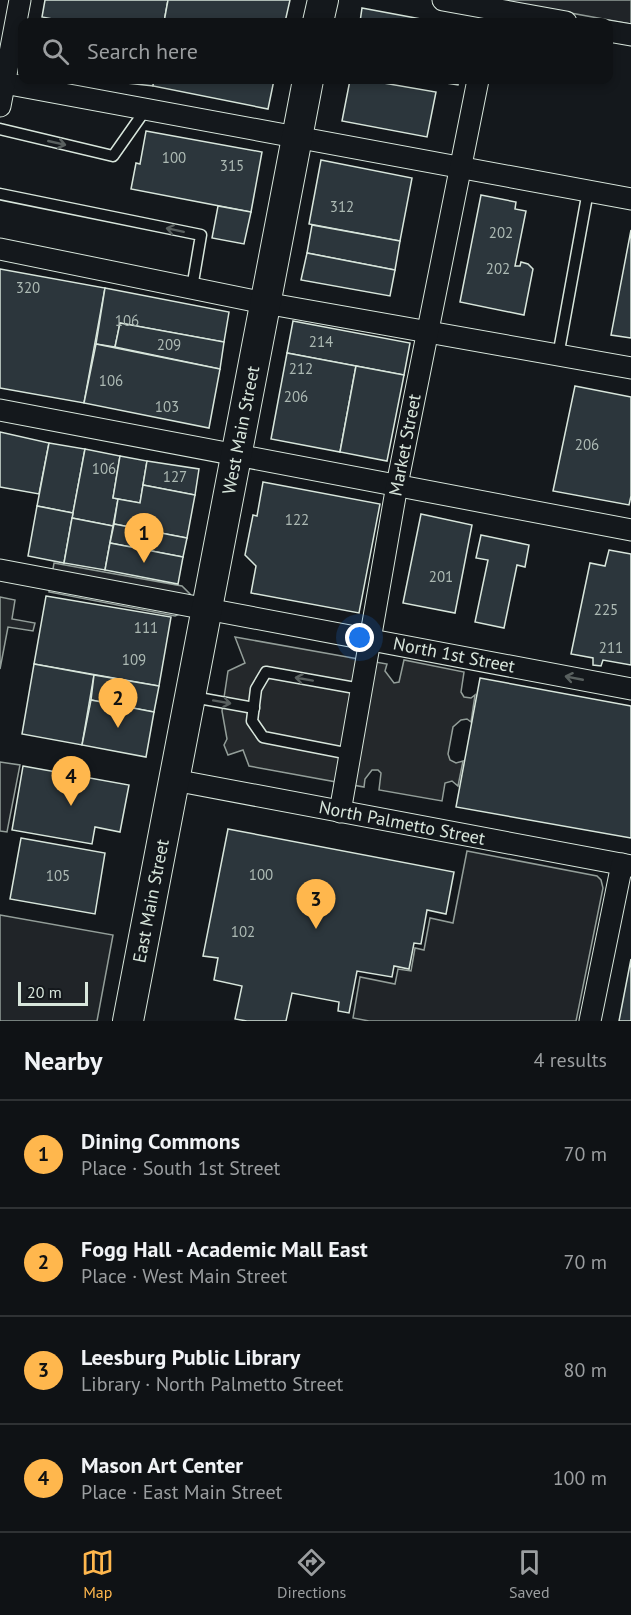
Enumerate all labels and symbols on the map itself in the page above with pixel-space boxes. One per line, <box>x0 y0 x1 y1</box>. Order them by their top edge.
one-way arrow <box>47 137 66 149</box>
house number: 100 <box>162 148 186 167</box>
house number: 315 <box>220 156 244 175</box>
house number: 312 <box>330 197 354 216</box>
house number: 202 <box>489 223 513 242</box>
one-way arrow <box>166 224 186 235</box>
house number: 202 <box>486 259 510 278</box>
house number: 320 <box>16 278 40 297</box>
house number: 106 <box>115 311 139 330</box>
house number: 214 <box>309 332 333 351</box>
house number: 209 <box>157 335 181 354</box>
house number: 212 <box>289 359 313 378</box>
street label: West Main Street <box>217 364 264 496</box>
house number: 106 <box>99 371 123 390</box>
house number: 206 <box>284 387 308 406</box>
street label: Market Street <box>383 392 426 498</box>
house number: 103 <box>155 397 179 416</box>
house number: 206 <box>575 435 599 454</box>
house number: 106 <box>92 459 116 478</box>
house number: 127 <box>163 467 187 486</box>
house number: 122 <box>285 510 309 529</box>
pin: 1 <box>124 514 164 563</box>
house number: 201 <box>429 567 453 586</box>
house number: 225 <box>594 600 618 619</box>
house number: 111 <box>134 618 158 637</box>
your location <box>345 623 374 652</box>
street label: North 1st Street <box>391 631 517 678</box>
house number: 211 <box>599 638 623 657</box>
house number: 109 <box>122 650 146 669</box>
one-way arrow <box>564 672 584 683</box>
one-way arrow <box>295 673 314 684</box>
pin: 2 <box>98 678 138 728</box>
one-way arrow <box>211 697 231 708</box>
pin: 4 <box>52 756 90 806</box>
street label: North Palmetto Street <box>317 795 487 850</box>
street label: East Main Street <box>127 837 174 965</box>
house number: 100 <box>249 865 273 884</box>
house number: 105 <box>46 866 70 885</box>
pin: 3 <box>296 880 336 929</box>
house number: 102 <box>231 922 255 941</box>
scale bar <box>18 979 88 1007</box>

